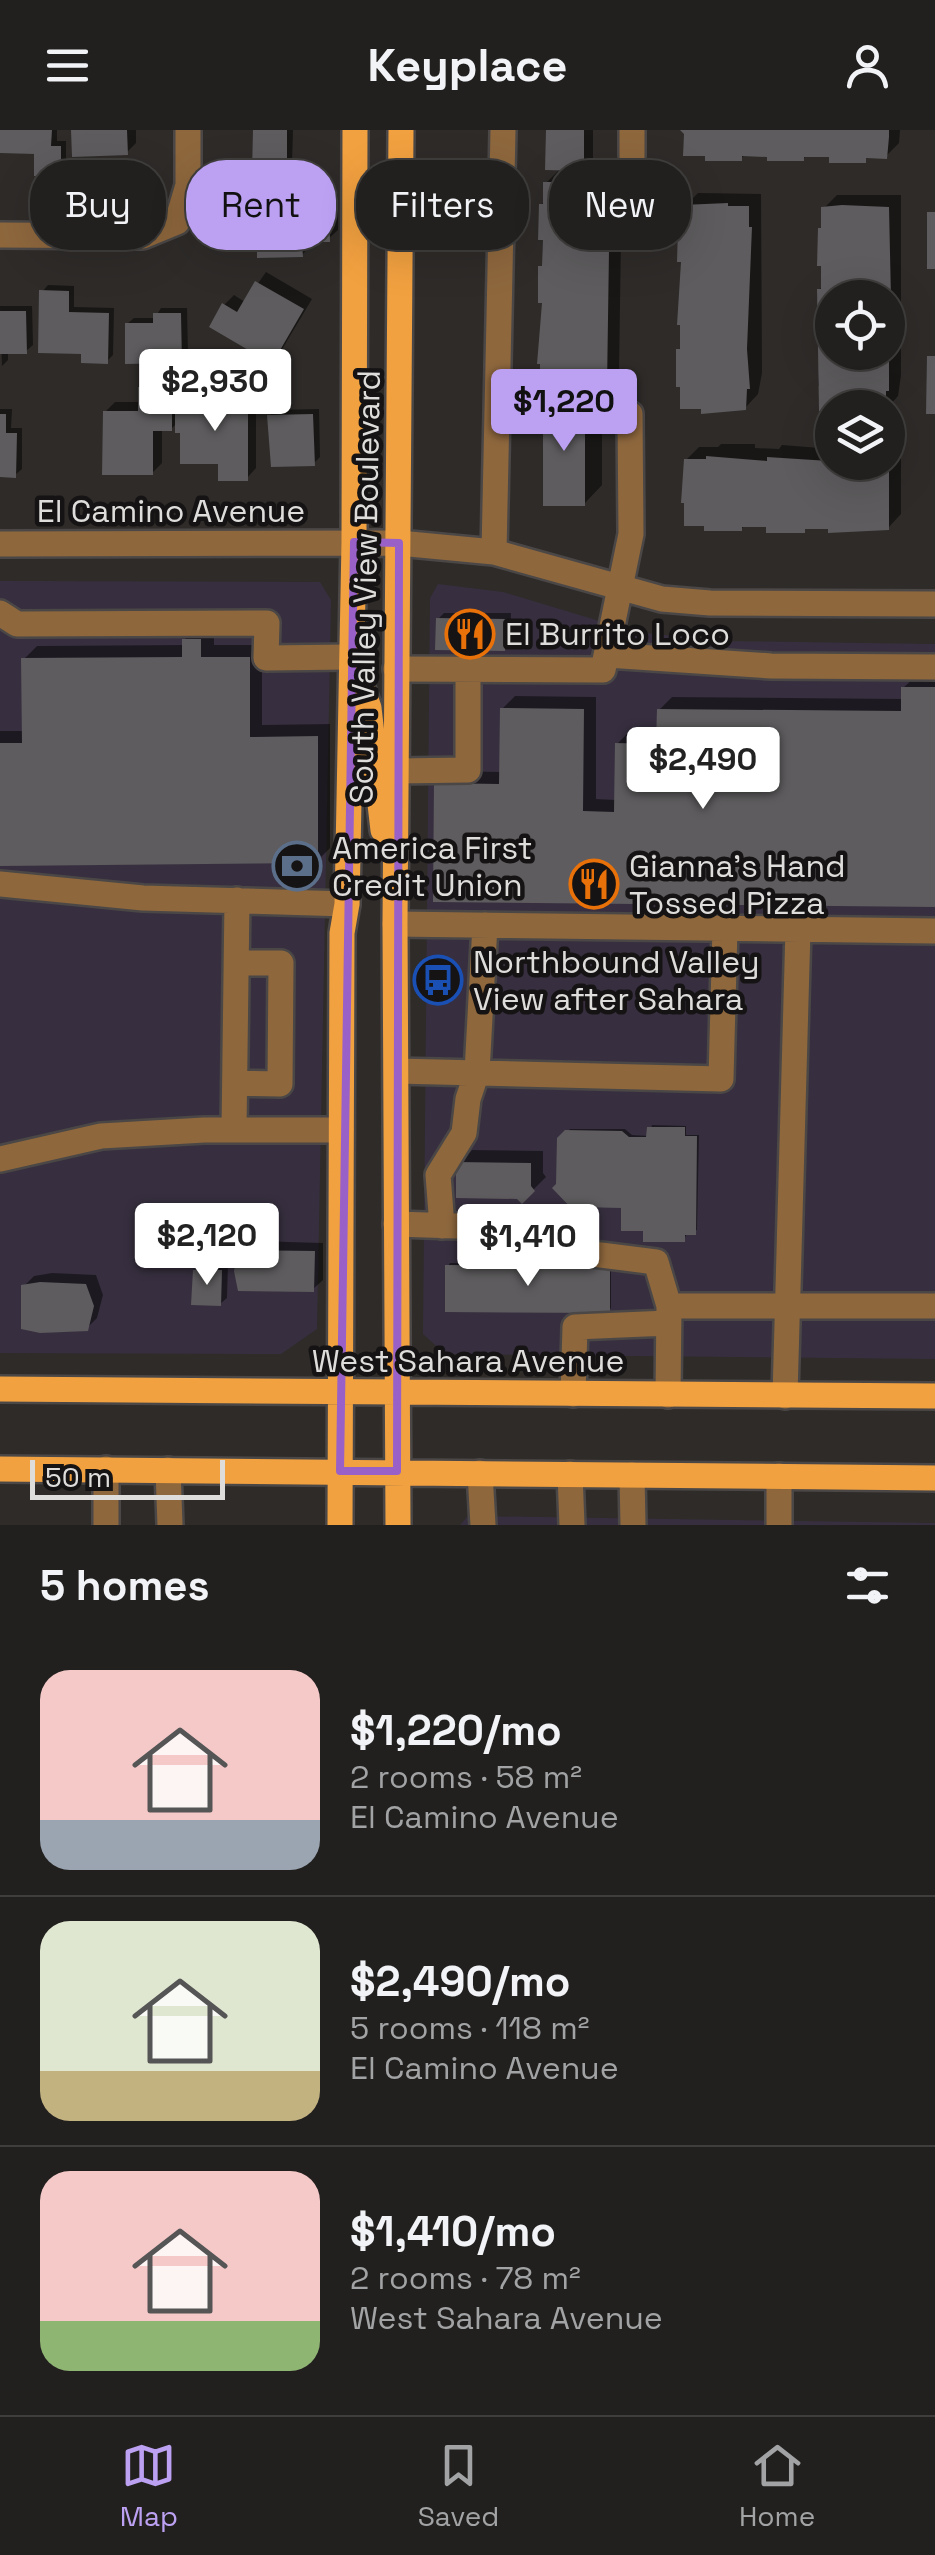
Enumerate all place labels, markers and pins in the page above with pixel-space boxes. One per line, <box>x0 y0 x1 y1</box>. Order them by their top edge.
pin: $2,930 <box>134 349 296 434</box>
pin: $1,220 <box>483 369 645 454</box>
restaurant icon: El Burrito Loco <box>444 608 496 660</box>
place label: El Burrito Loco <box>505 614 730 654</box>
pin: $2,490 <box>622 727 784 812</box>
place label: America First Credit Union <box>332 828 532 905</box>
bank icon: America First Credit Union <box>271 840 323 892</box>
place label: Gianna's Hand Tossed Pizza <box>629 846 846 923</box>
restaurant icon: Gianna's Hand Tossed Pizza <box>568 858 620 910</box>
place label: Northbound Valley View after Sahara <box>473 942 760 1019</box>
bus stop icon: Northbound Valley View after Sahara <box>412 954 464 1006</box>
pin: $2,120 <box>126 1203 288 1288</box>
pin: $1,410 <box>447 1204 609 1289</box>

